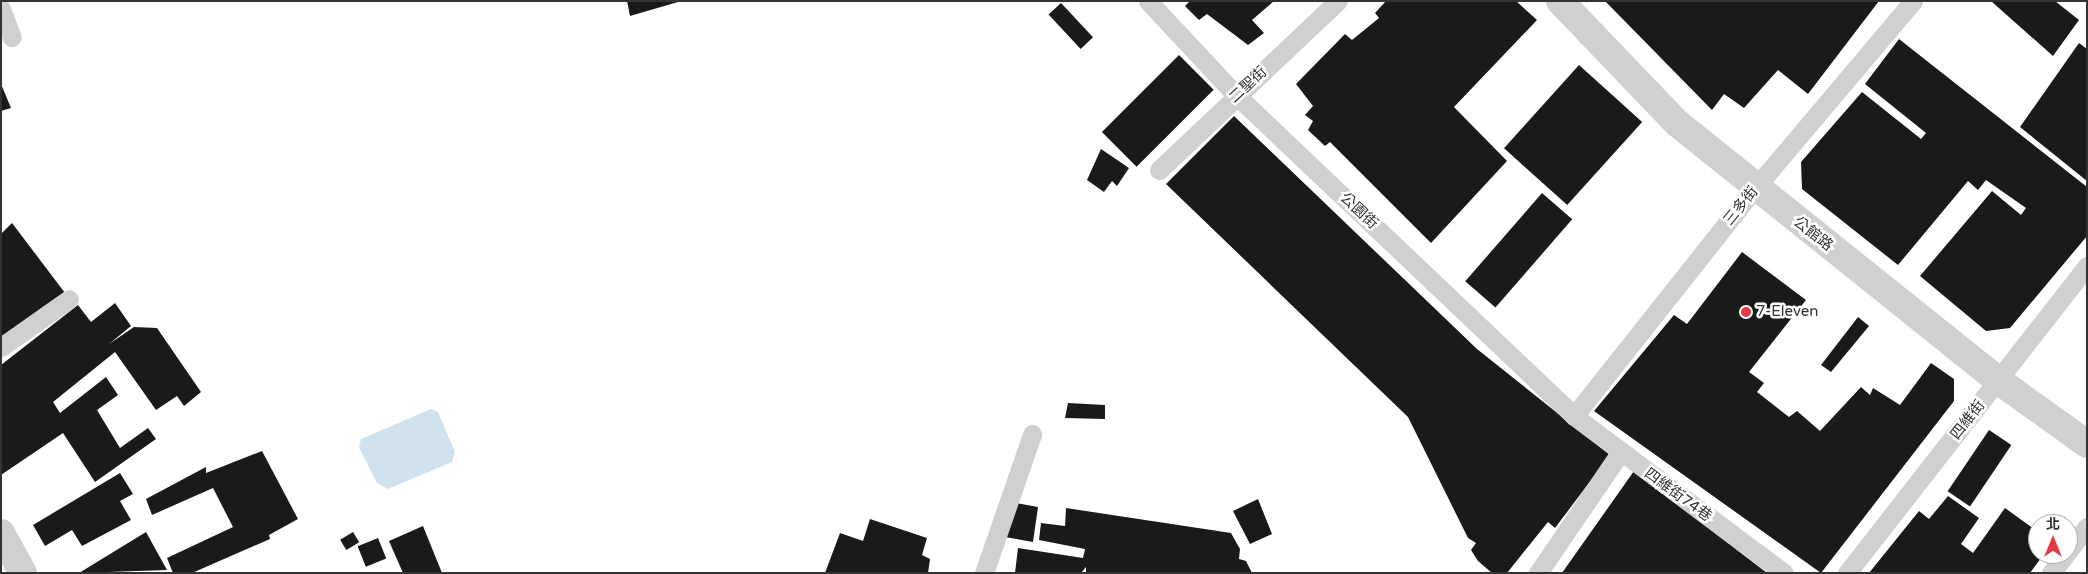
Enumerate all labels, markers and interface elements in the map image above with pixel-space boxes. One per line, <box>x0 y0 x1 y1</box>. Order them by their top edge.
street label: 二聖街 <box>1225 63 1271 107</box>
street label: 三多街 <box>1720 183 1762 229</box>
street label: 公園街 <box>1336 189 1382 233</box>
street label: 公館路 <box>1790 213 1836 255</box>
place label: 7-Eleven <box>1756 303 1818 321</box>
marker: 7-Eleven <box>1740 306 1752 318</box>
street label: 四維街 <box>1947 397 1989 443</box>
street label: 四維街74巷 <box>1641 465 1715 525</box>
north arrow <box>2028 514 2078 564</box>
text: 北 <box>2046 516 2060 533</box>

